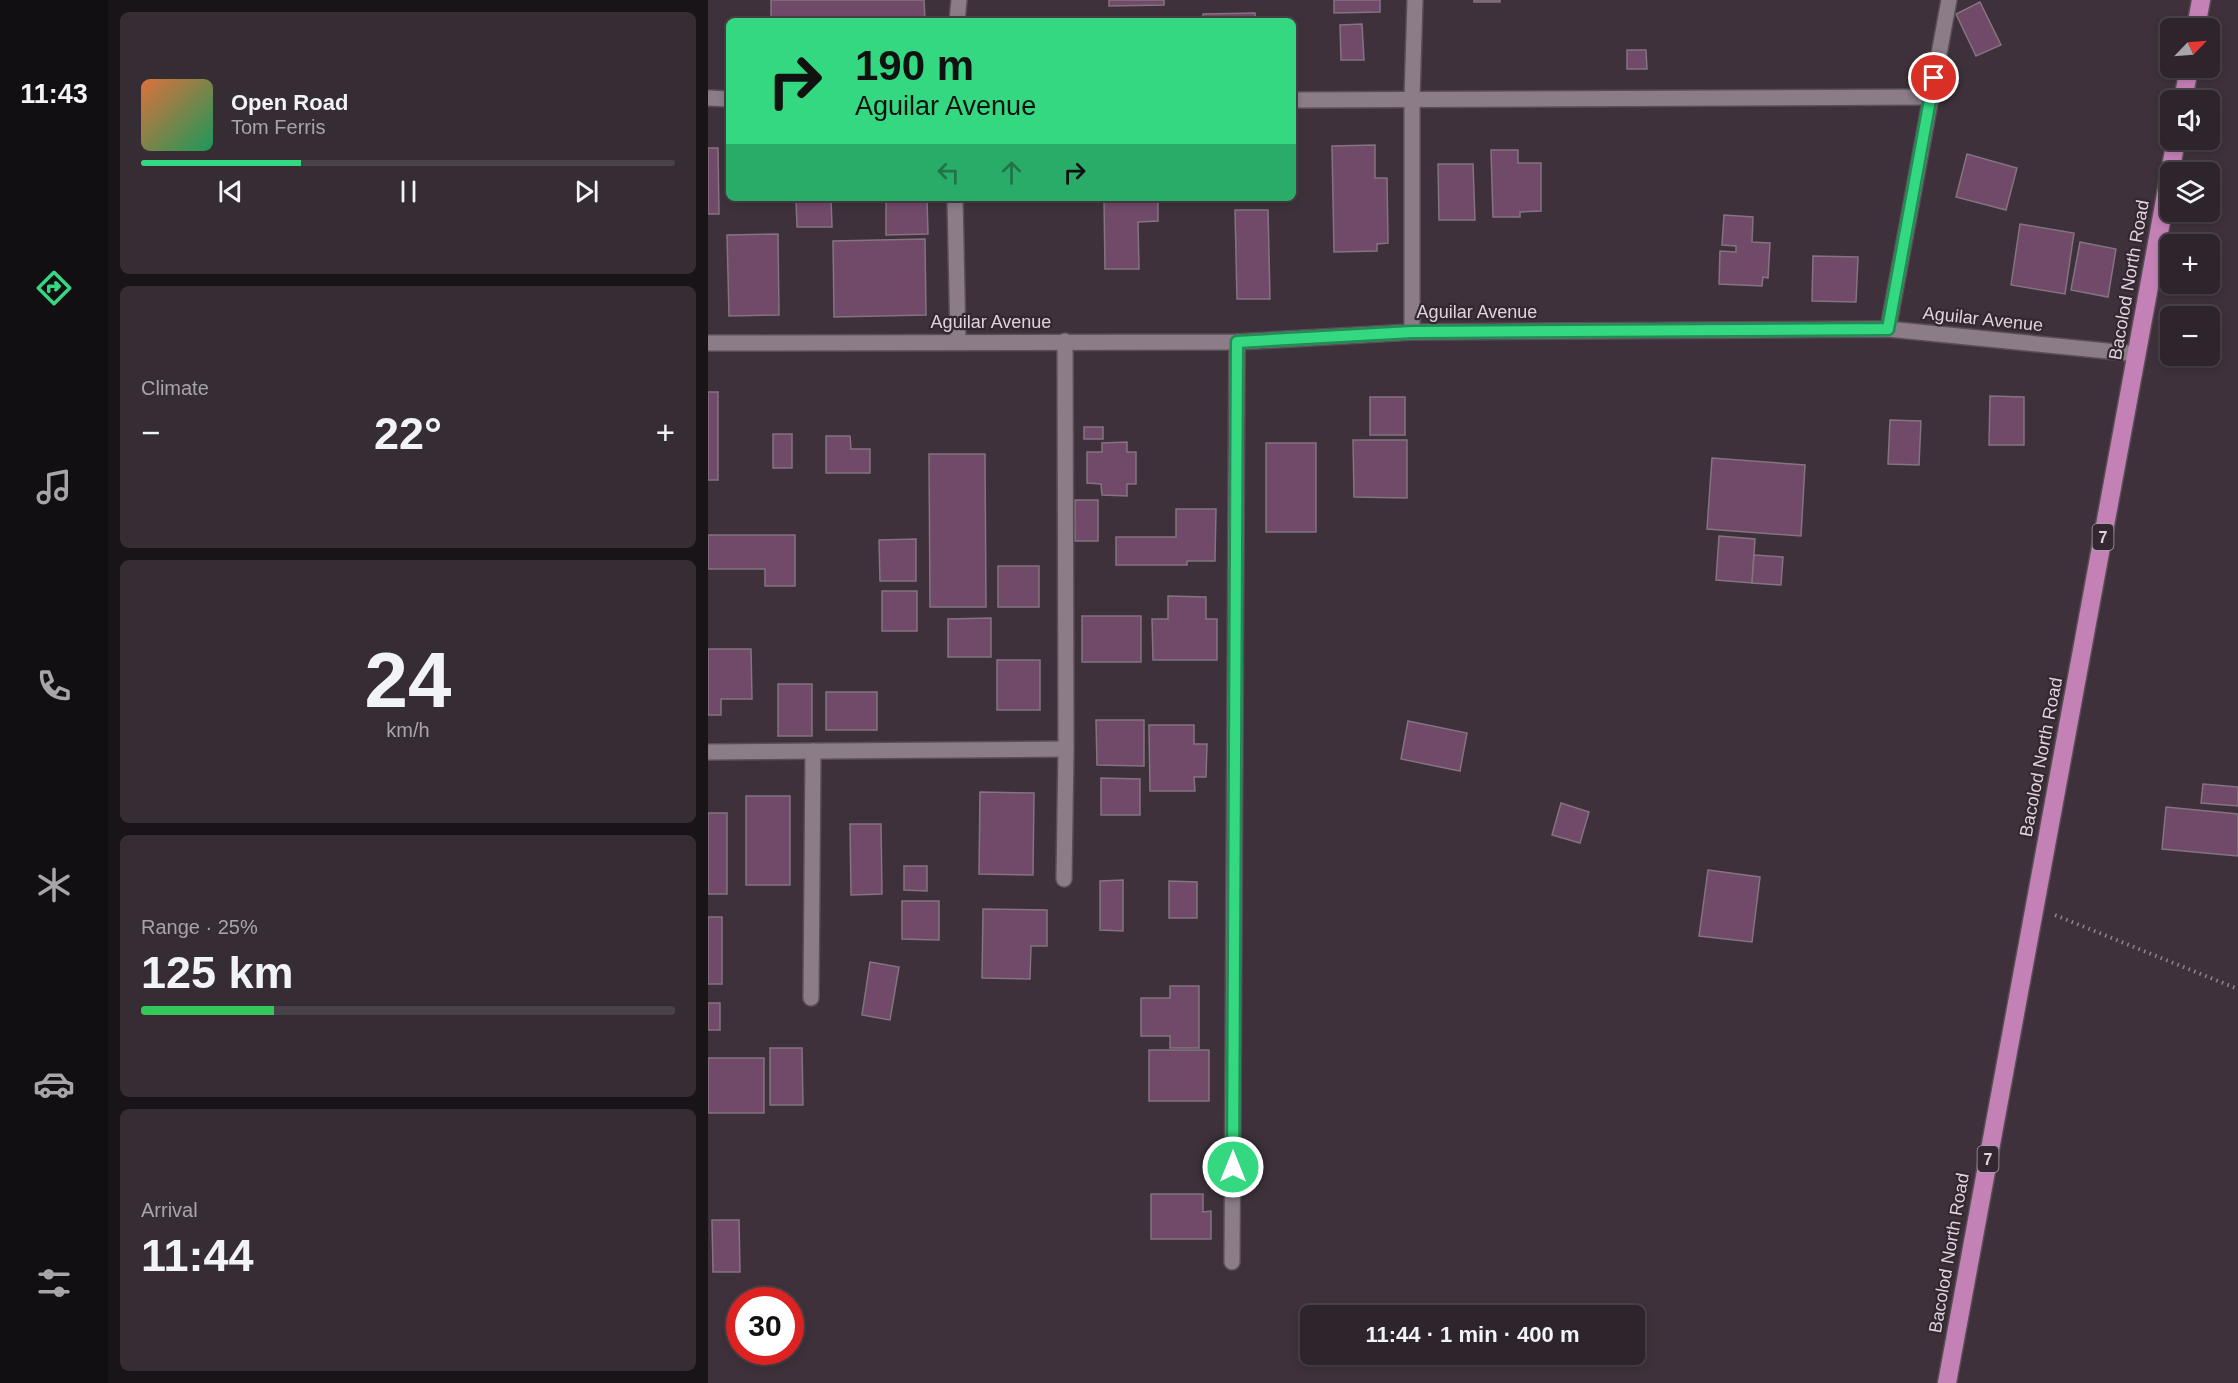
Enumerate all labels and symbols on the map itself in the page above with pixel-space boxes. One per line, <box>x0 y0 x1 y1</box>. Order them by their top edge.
north arrow <box>2160 18 2220 78</box>
pin <box>1908 52 1959 103</box>
street label: Bacolod North Road <box>2105 198 2153 362</box>
street label: Aguilar Avenue <box>1417 302 1537 322</box>
street label: Aguilar Avenue <box>1922 303 2044 335</box>
street label: Aguilar Avenue <box>931 312 1051 332</box>
road number: 7 <box>2092 524 2114 550</box>
street label: Bacolod North Road <box>2016 676 2066 838</box>
position arrow <box>1201 1135 1265 1199</box>
road number: 7 <box>1978 1146 1998 1172</box>
street label: Bacolod North Road <box>1925 1171 1973 1335</box>
speed limit sign: 30 <box>726 1287 804 1365</box>

